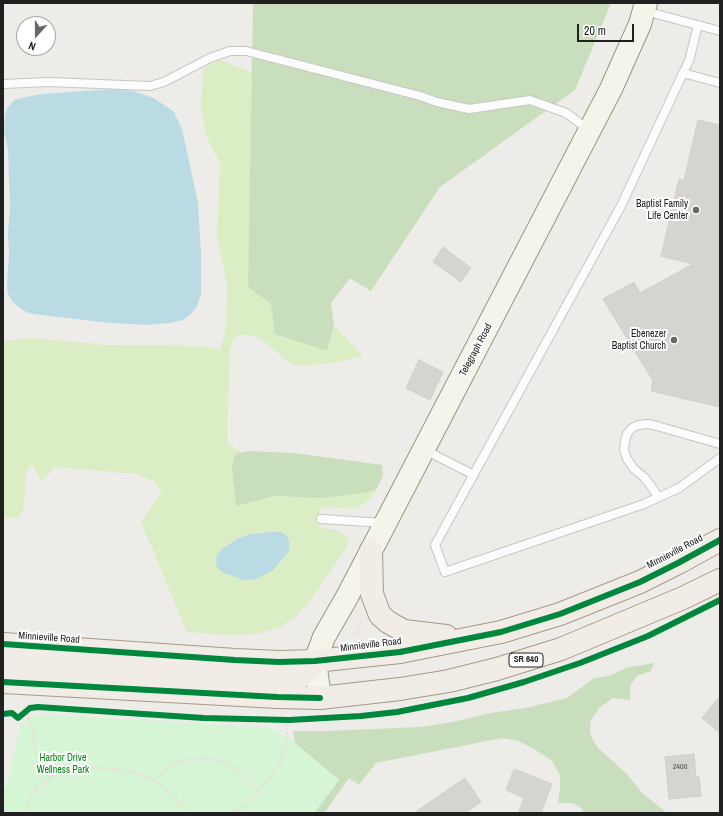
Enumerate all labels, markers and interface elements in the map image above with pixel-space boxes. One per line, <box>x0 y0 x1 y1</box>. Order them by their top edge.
north arrow <box>16 16 56 56</box>
scale bar <box>579 16 636 42</box>
text: 20 m <box>584 23 606 39</box>
text: N <box>27 39 38 54</box>
place label: Baptist Family Life Center <box>636 198 688 222</box>
marker: Baptist Family Life Center <box>691 205 701 215</box>
street label: Telegraph Road <box>457 322 495 378</box>
place label: Ebenezer Baptist Church <box>612 328 666 352</box>
marker: Ebenezer Baptist Church <box>669 335 679 345</box>
street label: Minnieville Road <box>645 532 705 572</box>
street label: Minnieville Road <box>18 630 80 646</box>
street label: Minnieville Road <box>340 635 402 655</box>
road number: SR 640 <box>509 653 543 667</box>
park label: Harbor Drive Wellness Park <box>37 752 89 776</box>
house number: 2400 <box>673 762 687 772</box>

